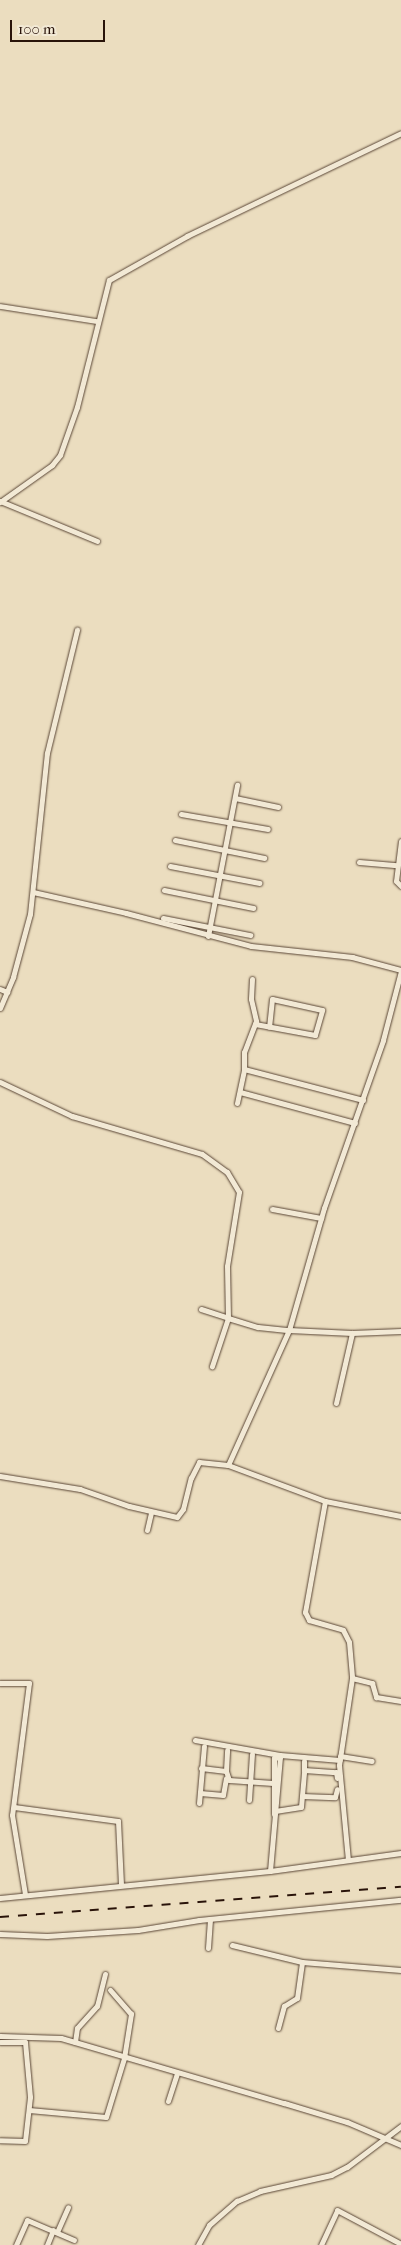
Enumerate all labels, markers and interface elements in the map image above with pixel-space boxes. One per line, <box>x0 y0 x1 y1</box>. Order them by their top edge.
scale bar <box>12 10 108 42</box>
text: 100 m <box>18 20 56 38</box>

